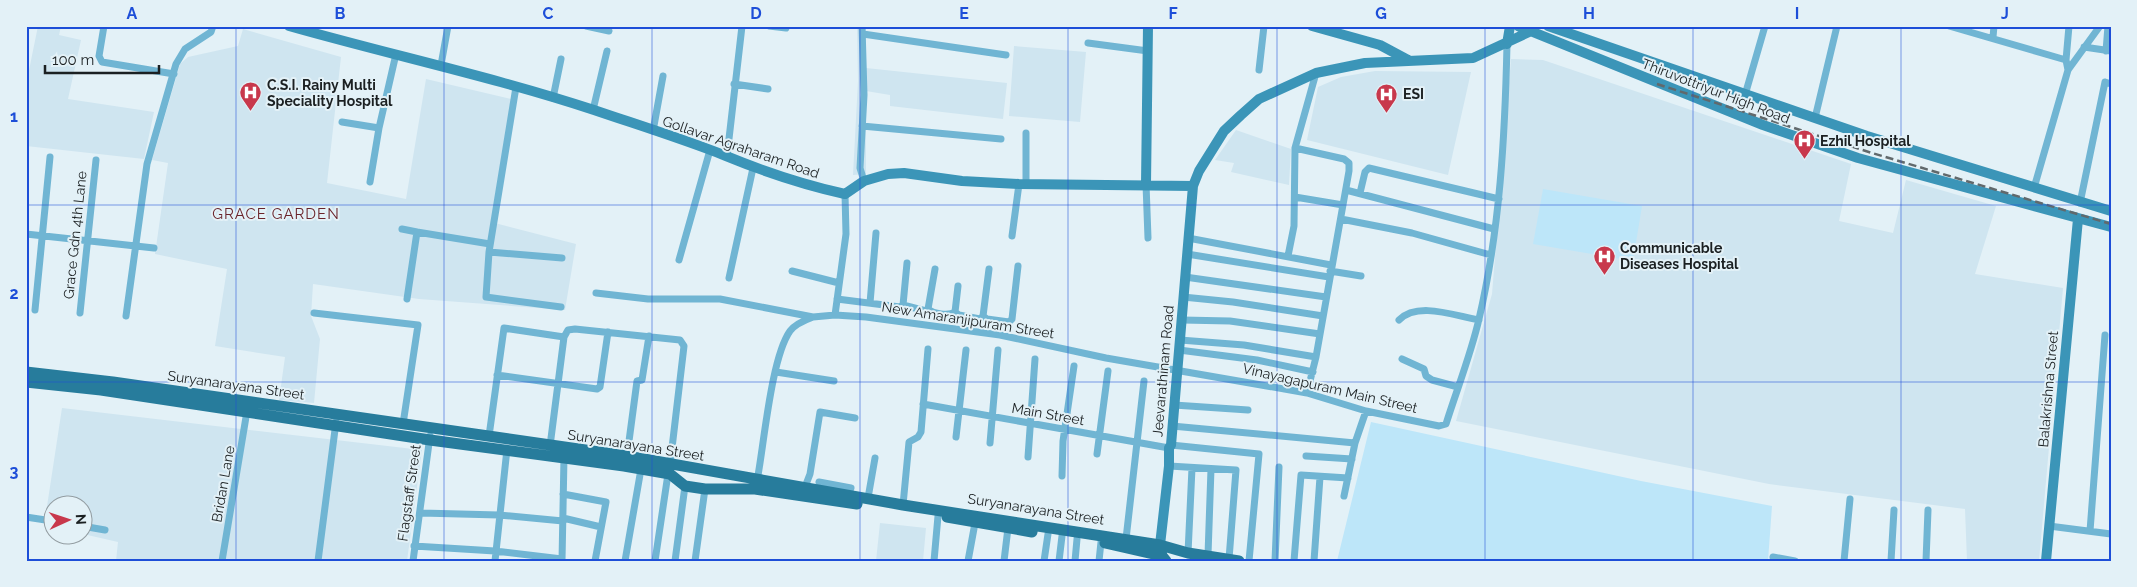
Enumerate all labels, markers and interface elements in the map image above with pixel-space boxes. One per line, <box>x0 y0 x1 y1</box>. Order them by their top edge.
text: A <box>127 4 138 23</box>
text: B <box>335 4 346 23</box>
text: C <box>543 4 554 23</box>
text: D <box>750 4 762 23</box>
text: E <box>959 4 969 23</box>
text: F <box>1168 4 1178 23</box>
text: G <box>1375 4 1387 23</box>
text: H <box>1583 4 1595 23</box>
text: I <box>1795 4 1799 23</box>
text: J <box>2001 4 2009 23</box>
scale bar <box>45 42 159 74</box>
text: 100 m <box>52 51 94 69</box>
street label: Thiruvottriyur High Road <box>1640 55 1792 127</box>
place label: C.S.I. Rainy Multi Speciality Hospital <box>267 77 393 109</box>
hospital icon: C.S.I. Rainy Multi Speciality Hospital <box>239 81 263 112</box>
hospital icon: ESI <box>1375 82 1399 113</box>
place label: ESI <box>1403 86 1424 102</box>
text: 1 <box>10 107 18 126</box>
street label: Gollavar Agraharam Road <box>661 113 821 181</box>
hospital icon: Ezhil Hospital <box>1792 129 1816 160</box>
place label: Ezhil Hospital <box>1820 133 1911 149</box>
street label: Grace Gdn 4th Lane <box>60 170 90 300</box>
district label: GRACE GARDEN <box>212 205 340 223</box>
place label: Communicable Diseases Hospital <box>1620 240 1739 272</box>
hospital icon: Communicable Diseases Hospital <box>1592 244 1616 275</box>
text: 2 <box>9 284 19 303</box>
street label: New Amaranjipuram Street <box>881 298 1056 342</box>
street label: Jeevarathinam Road <box>1149 305 1177 437</box>
street label: Balakrishna Street <box>2035 330 2061 448</box>
street label: Vinayagapuram Main Street <box>1241 360 1419 416</box>
street label: Suryanarayana Street <box>167 367 306 403</box>
street label: Main Street <box>1010 400 1086 428</box>
street label: Suryanarayana Street <box>567 426 706 464</box>
street label: Flagstaff Street <box>394 443 424 542</box>
street label: Bridan Lane <box>208 444 238 524</box>
text: 3 <box>10 462 19 481</box>
street label: Suryanarayana Street <box>967 490 1106 528</box>
north arrow <box>42 494 92 544</box>
text: N <box>73 514 89 525</box>

